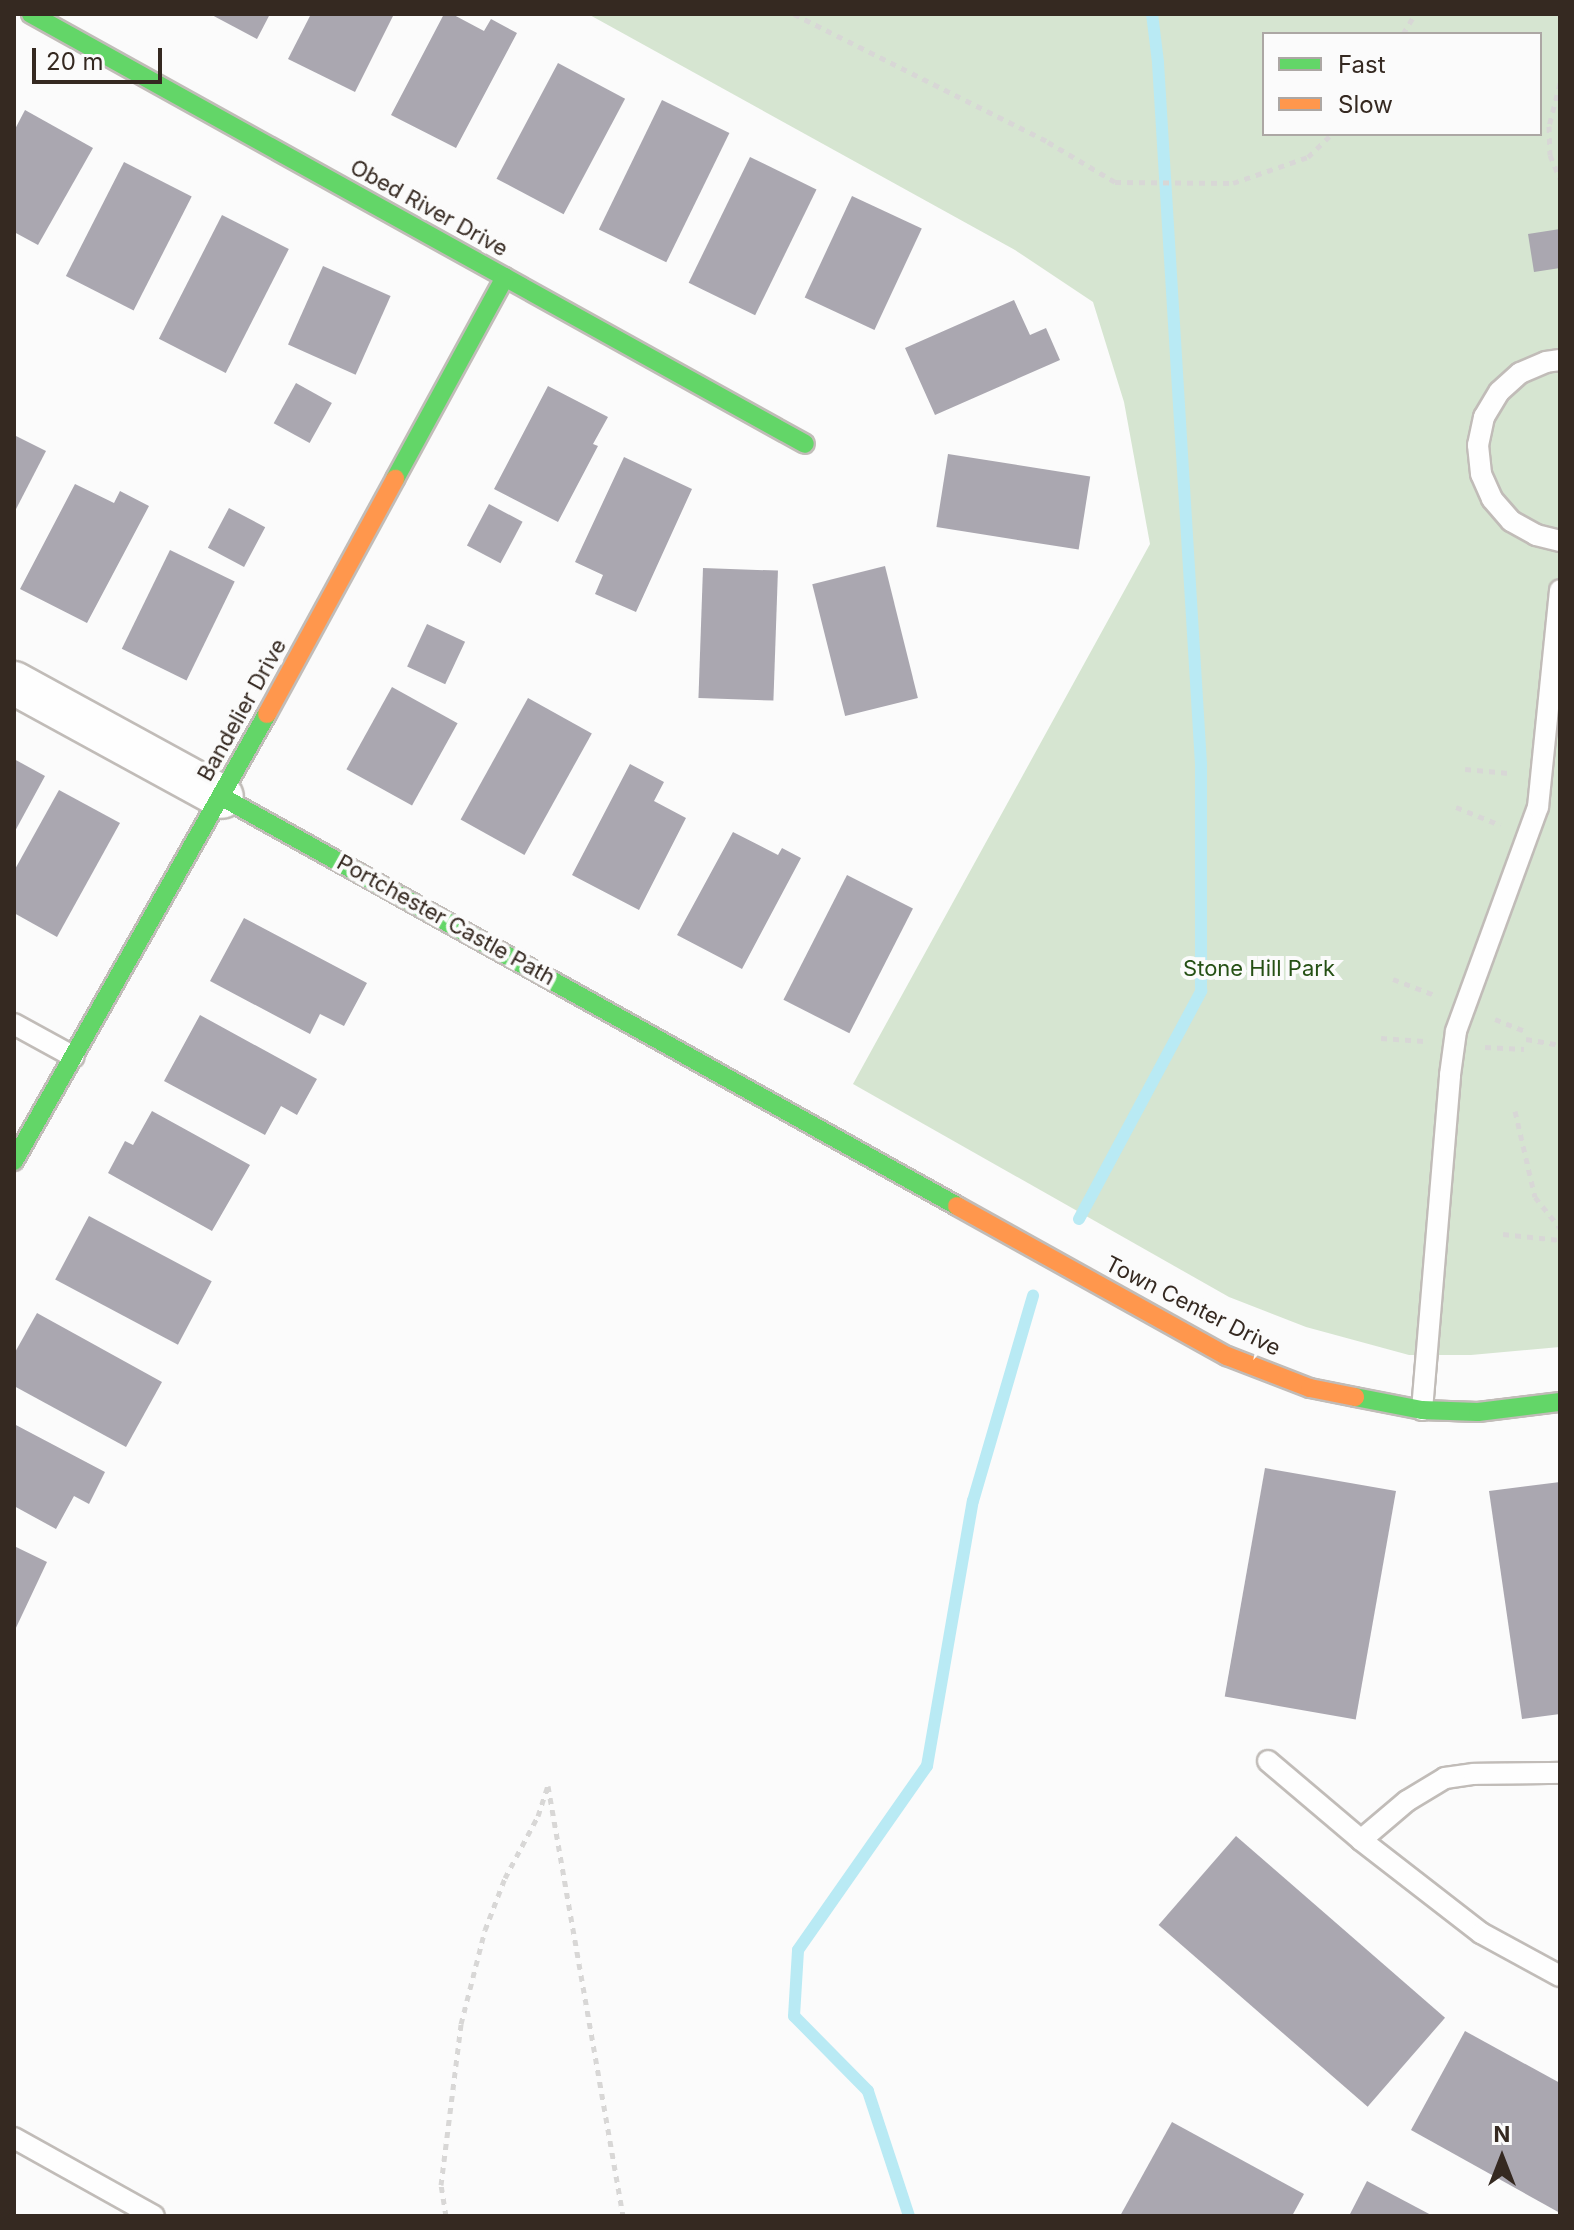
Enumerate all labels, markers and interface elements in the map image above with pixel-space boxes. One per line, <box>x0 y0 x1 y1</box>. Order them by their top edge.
scale bar <box>36 32 166 82</box>
legend <box>1262 32 1542 136</box>
text: 20 m <box>46 47 104 76</box>
text: Fast <box>1338 50 1386 79</box>
text: Slow <box>1338 90 1393 119</box>
street label: Obed River Drive <box>346 154 512 262</box>
street label: Bandelier Drive <box>192 634 292 786</box>
street label: Portchester Castle Path <box>332 849 560 991</box>
park label: Stone Hill Park <box>1183 956 1335 982</box>
street label: Town Center Drive <box>1101 1250 1285 1362</box>
north arrow <box>1462 2118 1542 2198</box>
text: N <box>1494 2121 1510 2147</box>

